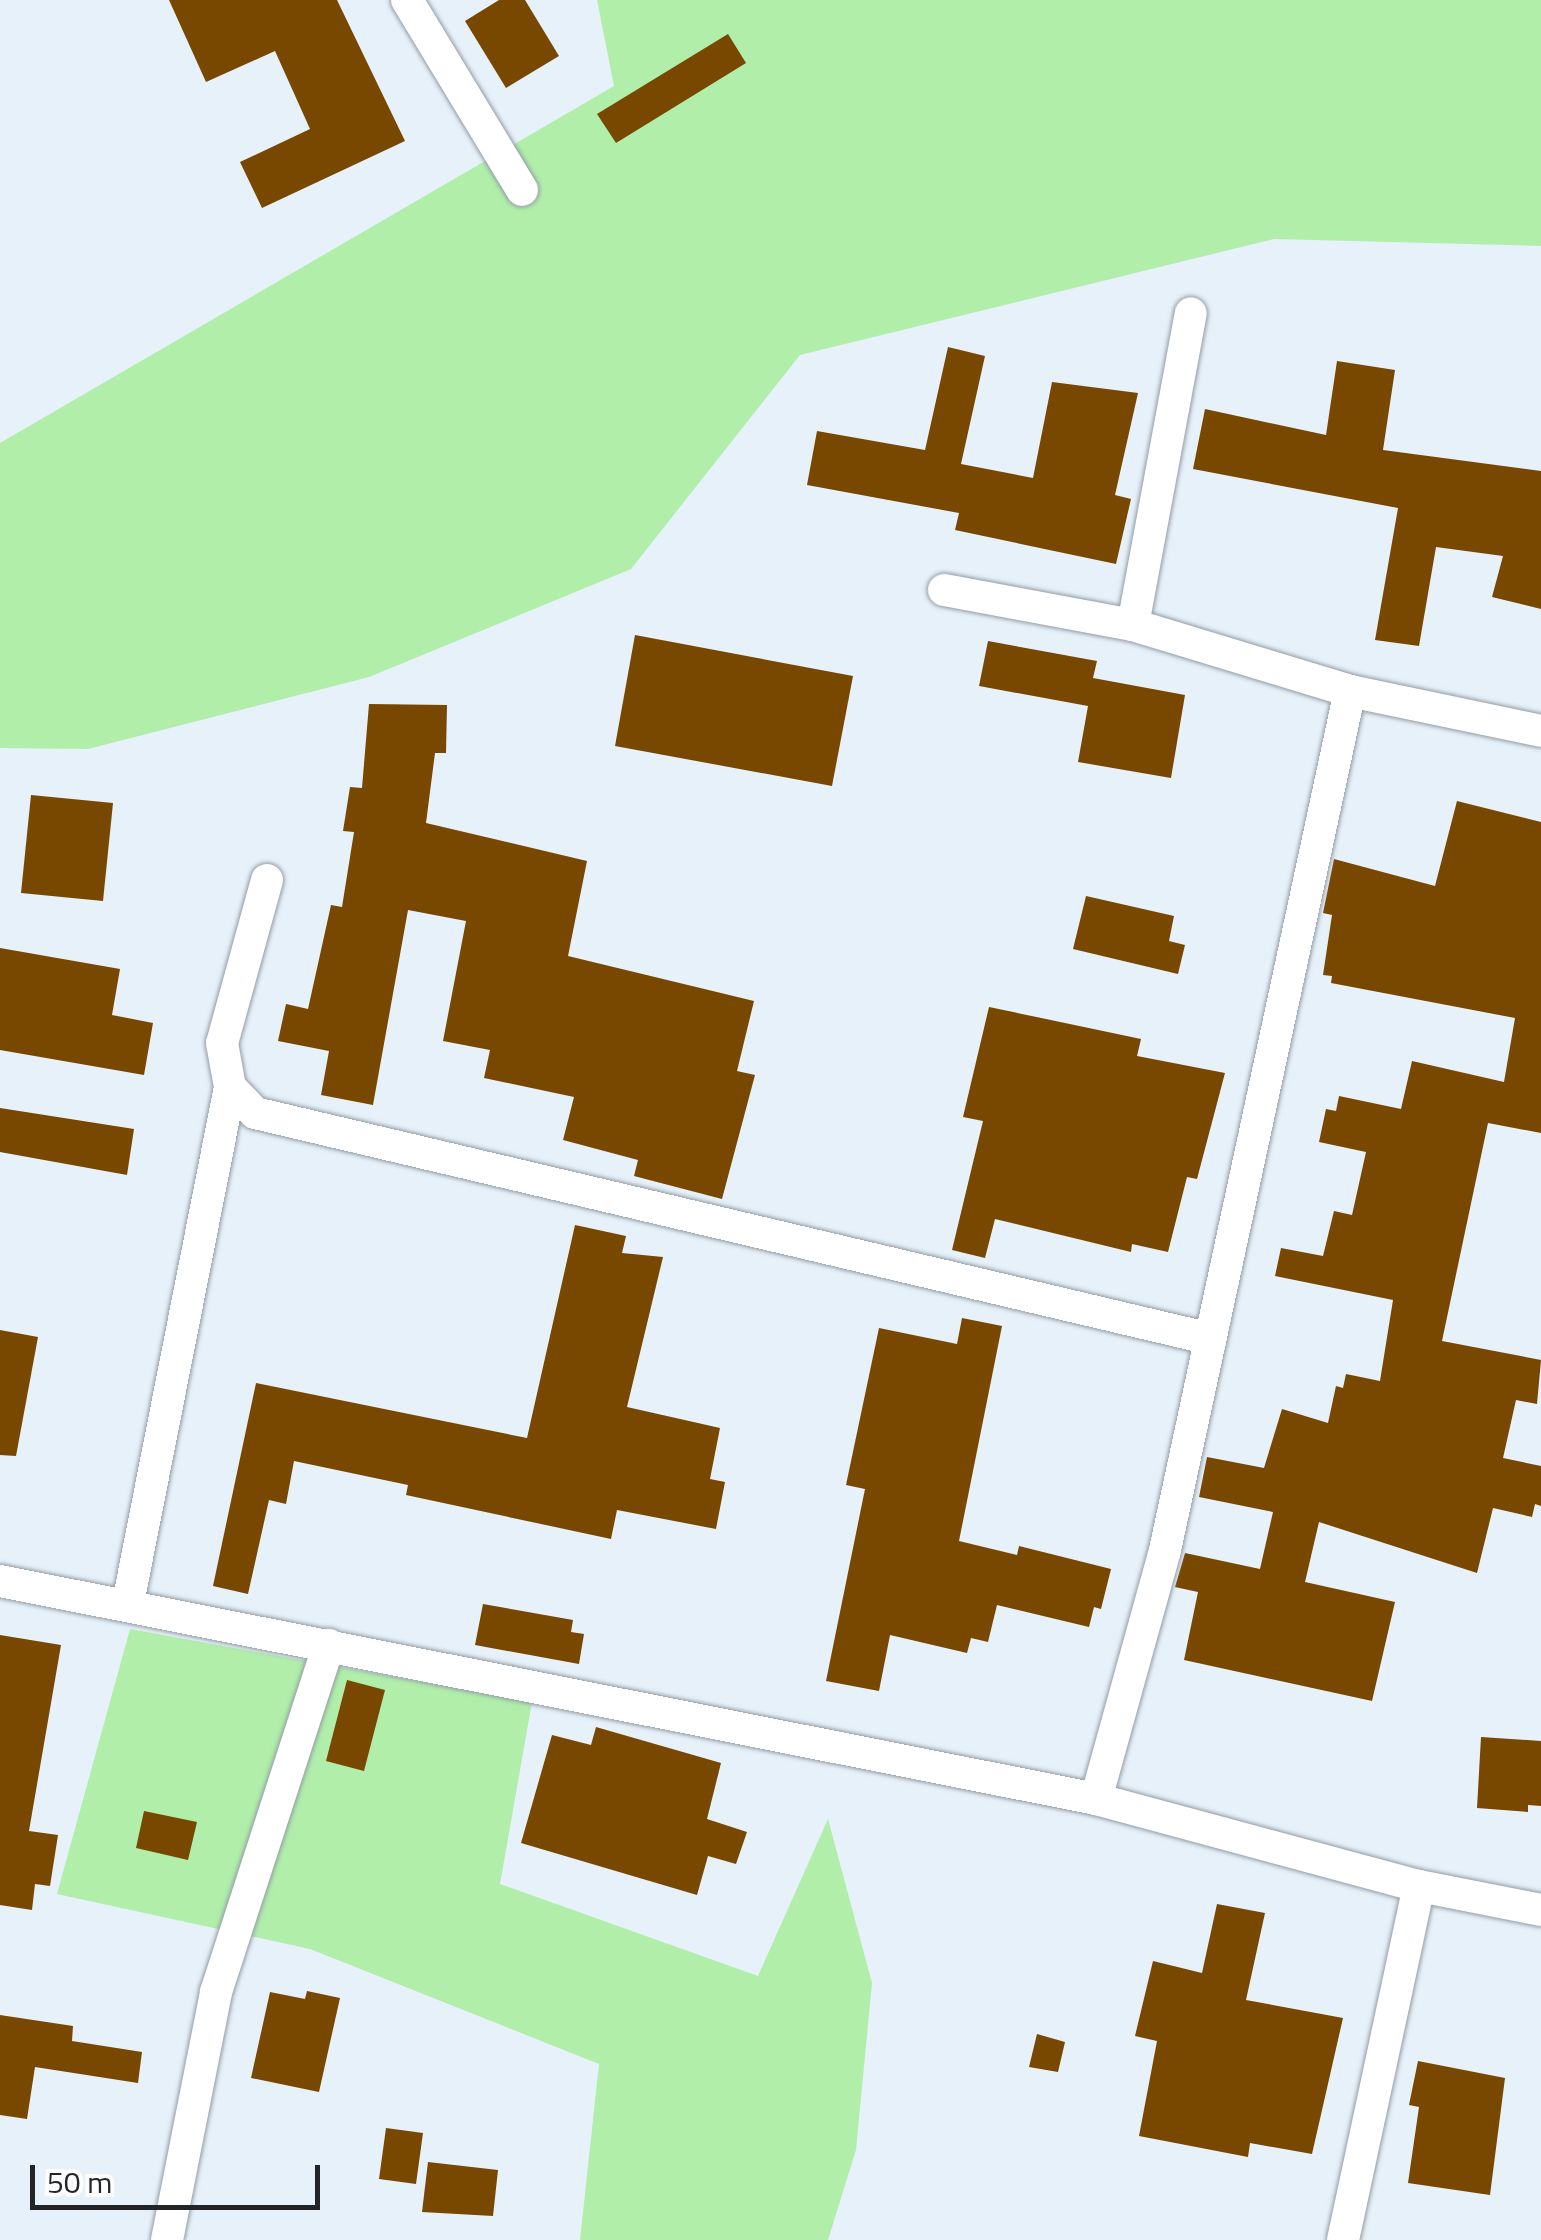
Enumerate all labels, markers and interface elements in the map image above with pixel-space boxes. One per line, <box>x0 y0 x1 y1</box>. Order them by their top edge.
scale bar <box>35 2145 325 2207</box>
text: 50 m <box>47 2159 112 2205</box>

